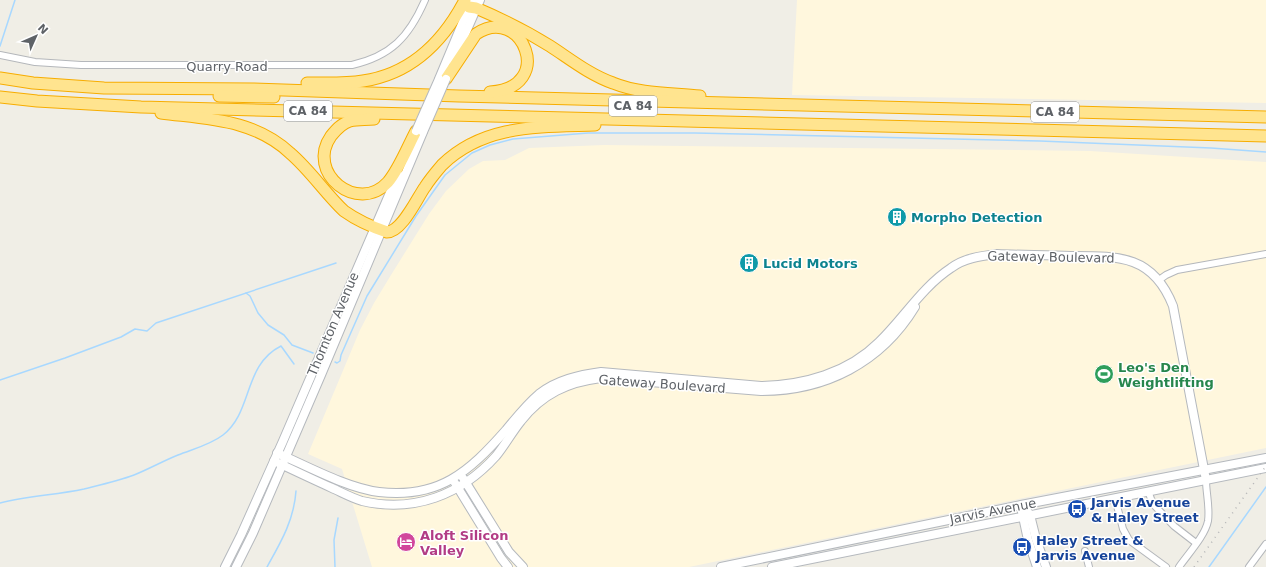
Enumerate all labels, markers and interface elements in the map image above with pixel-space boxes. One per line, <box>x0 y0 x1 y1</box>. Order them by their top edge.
north arrow <box>16 16 56 56</box>
text: N <box>35 21 51 37</box>
street label: Quarry Road <box>186 59 268 74</box>
road number: CA 84 <box>609 96 657 116</box>
road number: CA 84 <box>284 101 332 121</box>
road number: CA 84 <box>1031 102 1079 122</box>
building icon: Morpho Detection <box>886 206 908 228</box>
place label: Morpho Detection <box>911 210 1043 225</box>
street label: Gateway Boulevard <box>987 248 1115 266</box>
building icon: Lucid Motors <box>738 252 760 274</box>
place label: Lucid Motors <box>763 256 858 271</box>
street label: Thornton Avenue <box>304 270 362 379</box>
place label: Leo's Den Weightlifting <box>1118 360 1214 390</box>
sports icon: Leo's Den Weightlifting <box>1093 363 1115 385</box>
street label: Gateway Boulevard <box>598 372 726 396</box>
street label: Jarvis Avenue <box>948 495 1037 527</box>
place label: Jarvis Avenue & Haley Street <box>1090 495 1199 525</box>
bus stop icon: Jarvis Avenue & Haley Street <box>1066 498 1088 520</box>
place label: Aloft Silicon Valley <box>420 528 508 558</box>
hotel icon: Aloft Silicon Valley <box>395 531 417 553</box>
place label: Haley Street & Jarvis Avenue <box>1035 533 1144 563</box>
bus stop icon: Haley Street & Jarvis Avenue <box>1011 536 1033 558</box>

